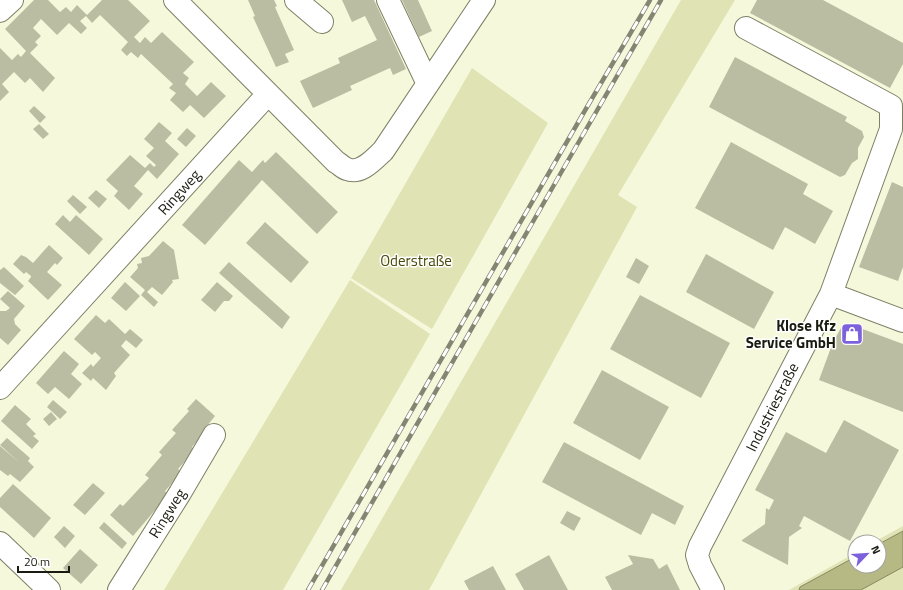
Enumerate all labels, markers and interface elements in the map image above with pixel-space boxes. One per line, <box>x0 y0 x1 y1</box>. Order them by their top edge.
street label: Ringweg <box>152 164 206 220</box>
park label: Oderstraße <box>380 249 452 272</box>
place label: Klose Kfz Service GmbH <box>746 314 836 354</box>
shop icon: Klose Kfz Service GmbH <box>839 321 865 347</box>
street label: Industriestraße <box>740 359 804 455</box>
street label: Ringweg <box>143 483 191 542</box>
north arrow <box>847 534 887 574</box>
text: N <box>867 543 885 557</box>
scale bar <box>18 548 69 574</box>
text: 20 m <box>24 552 50 571</box>

